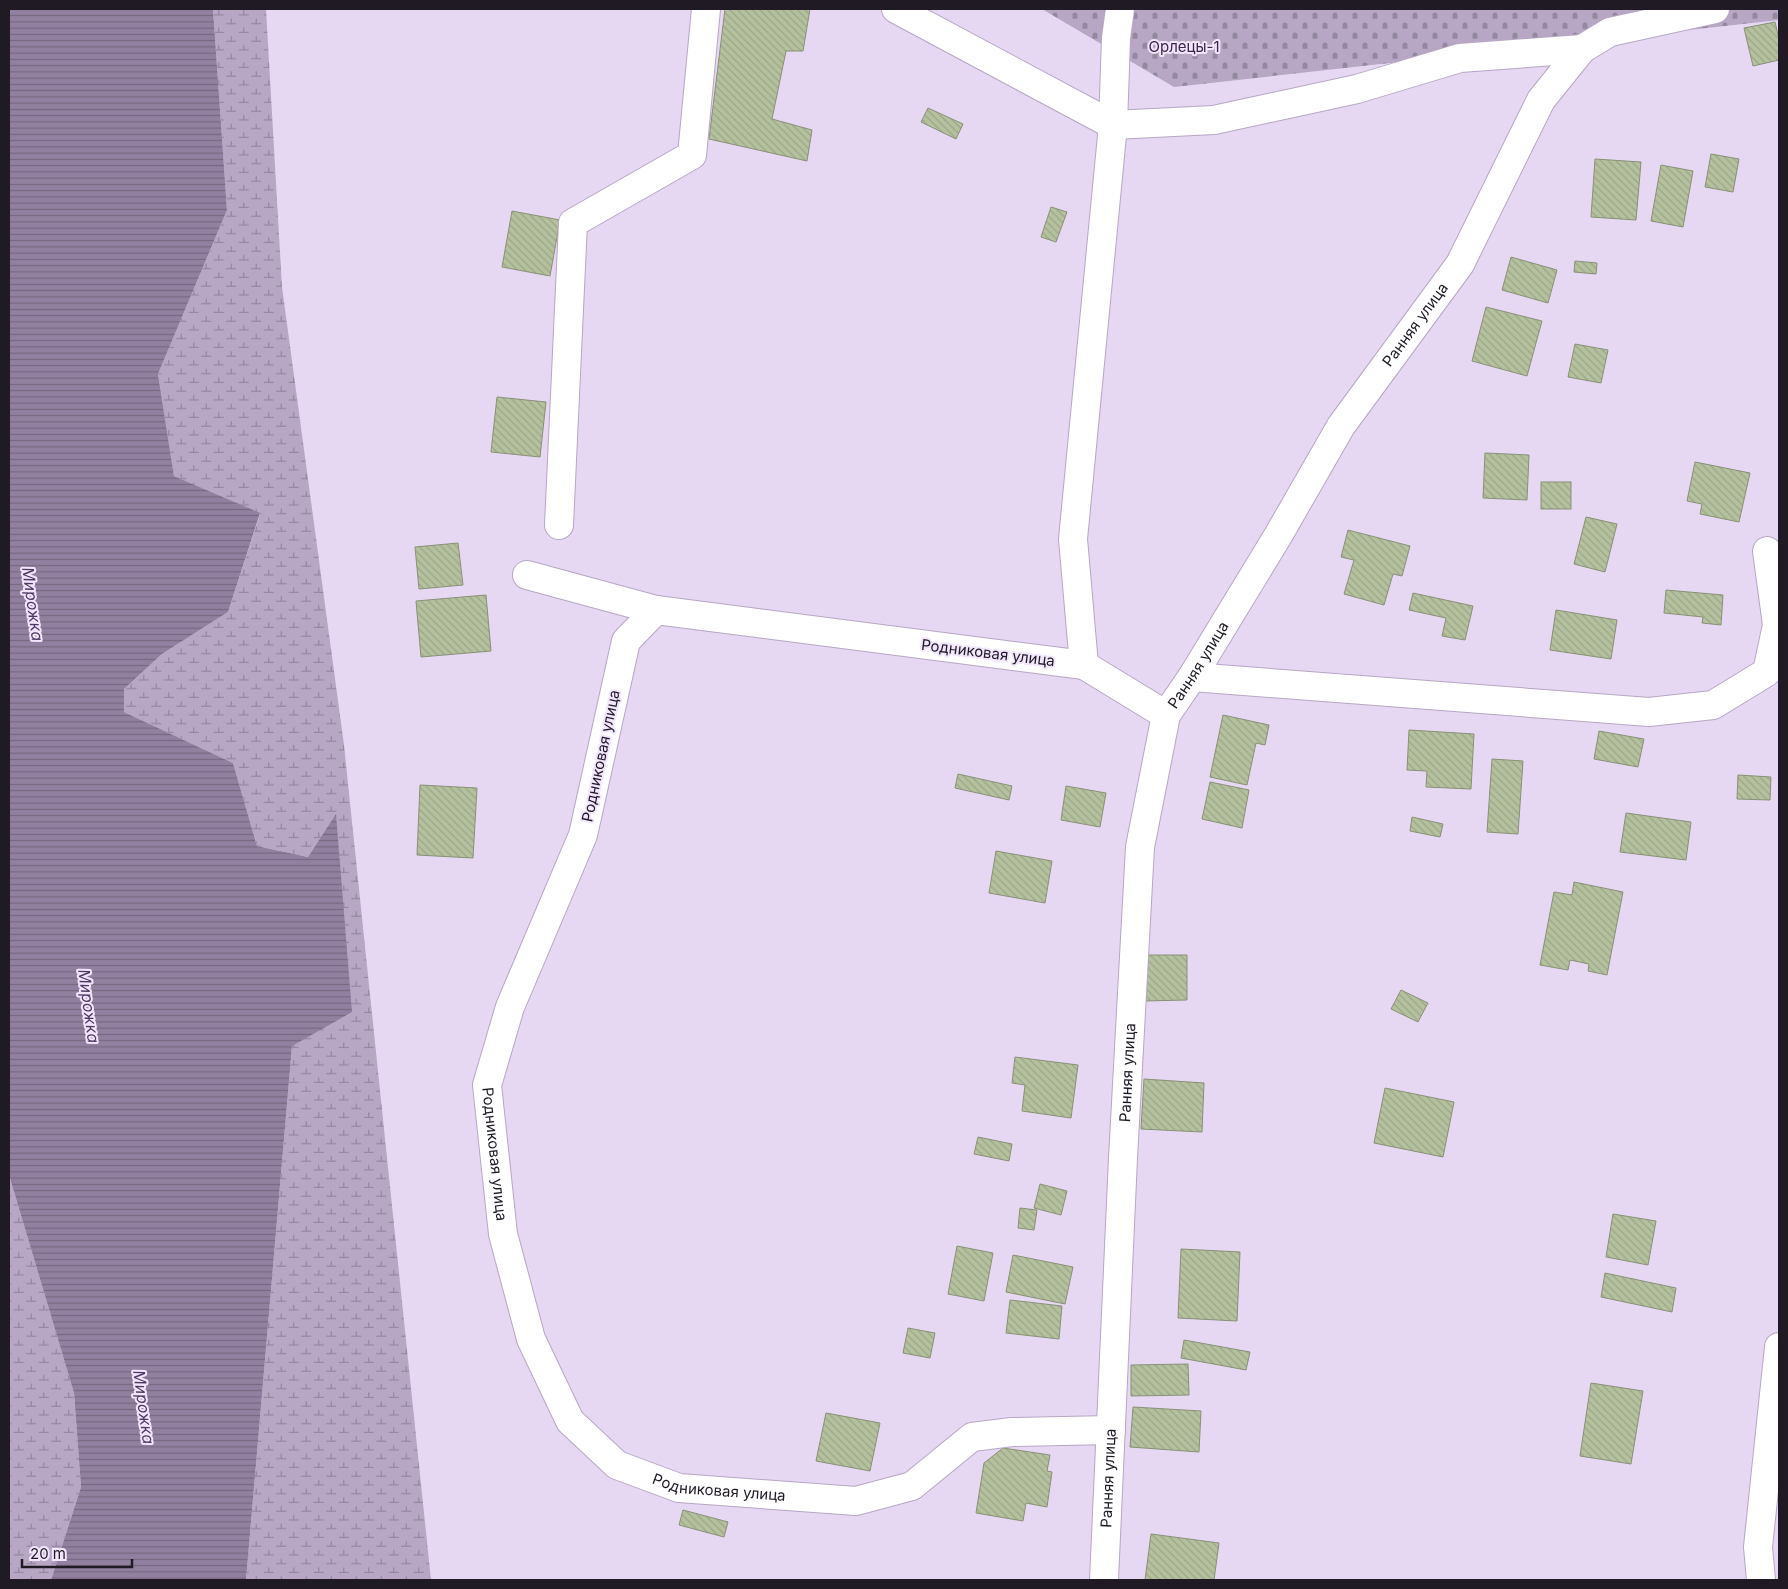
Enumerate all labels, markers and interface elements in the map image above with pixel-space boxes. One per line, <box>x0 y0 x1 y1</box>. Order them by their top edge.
park label: Орлецы-1 <box>1148 37 1220 56</box>
street label: Ранняя улица <box>1378 279 1452 370</box>
water label: Мирожка <box>18 566 48 642</box>
street label: Ранняя улица <box>1163 618 1233 712</box>
street label: Родниковая улица <box>920 635 1056 670</box>
street label: Родниковая улица <box>577 688 624 824</box>
water label: Мирожка <box>74 968 104 1044</box>
street label: Ранняя улица <box>1115 1022 1139 1123</box>
street label: Родниковая улица <box>478 1086 512 1222</box>
water label: Мирожка <box>129 1369 159 1445</box>
street label: Ранняя улица <box>1096 1428 1120 1528</box>
street label: Родниковая улица <box>650 1469 786 1505</box>
scale bar <box>22 1536 132 1568</box>
text: 20 m <box>30 1544 66 1563</box>

